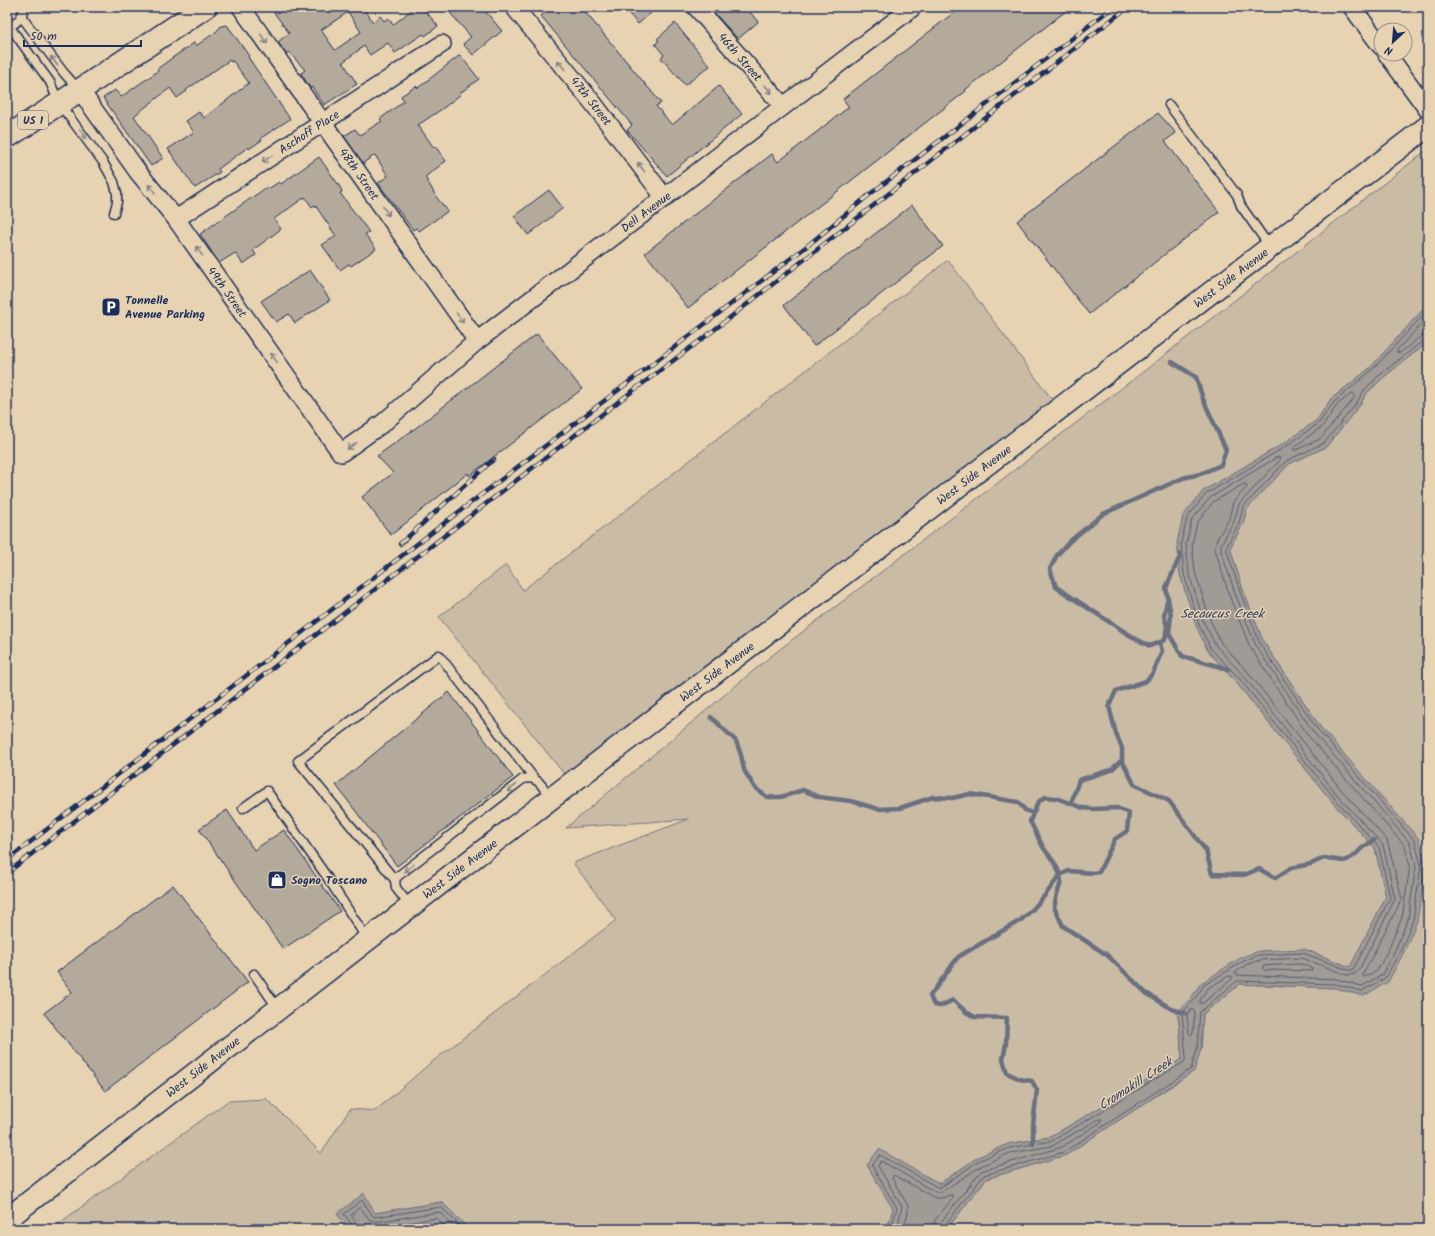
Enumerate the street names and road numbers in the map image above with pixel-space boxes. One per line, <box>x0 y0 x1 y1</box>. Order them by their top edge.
street label: 46th Street <box>713 29 767 86</box>
street label: 47th Street <box>565 72 616 130</box>
street label: Aschoff Place <box>275 105 344 159</box>
road number: US 1 <box>18 111 48 129</box>
street label: 48th Street <box>334 144 384 205</box>
street label: Dell Avenue <box>617 187 676 238</box>
street label: West Side Avenue <box>1190 243 1273 313</box>
street label: 49th Street <box>202 263 251 322</box>
street label: West Side Avenue <box>933 440 1016 510</box>
street label: West Side Avenue <box>676 637 759 707</box>
street label: West Side Avenue <box>419 834 502 904</box>
street label: West Side Avenue <box>162 1032 245 1103</box>

